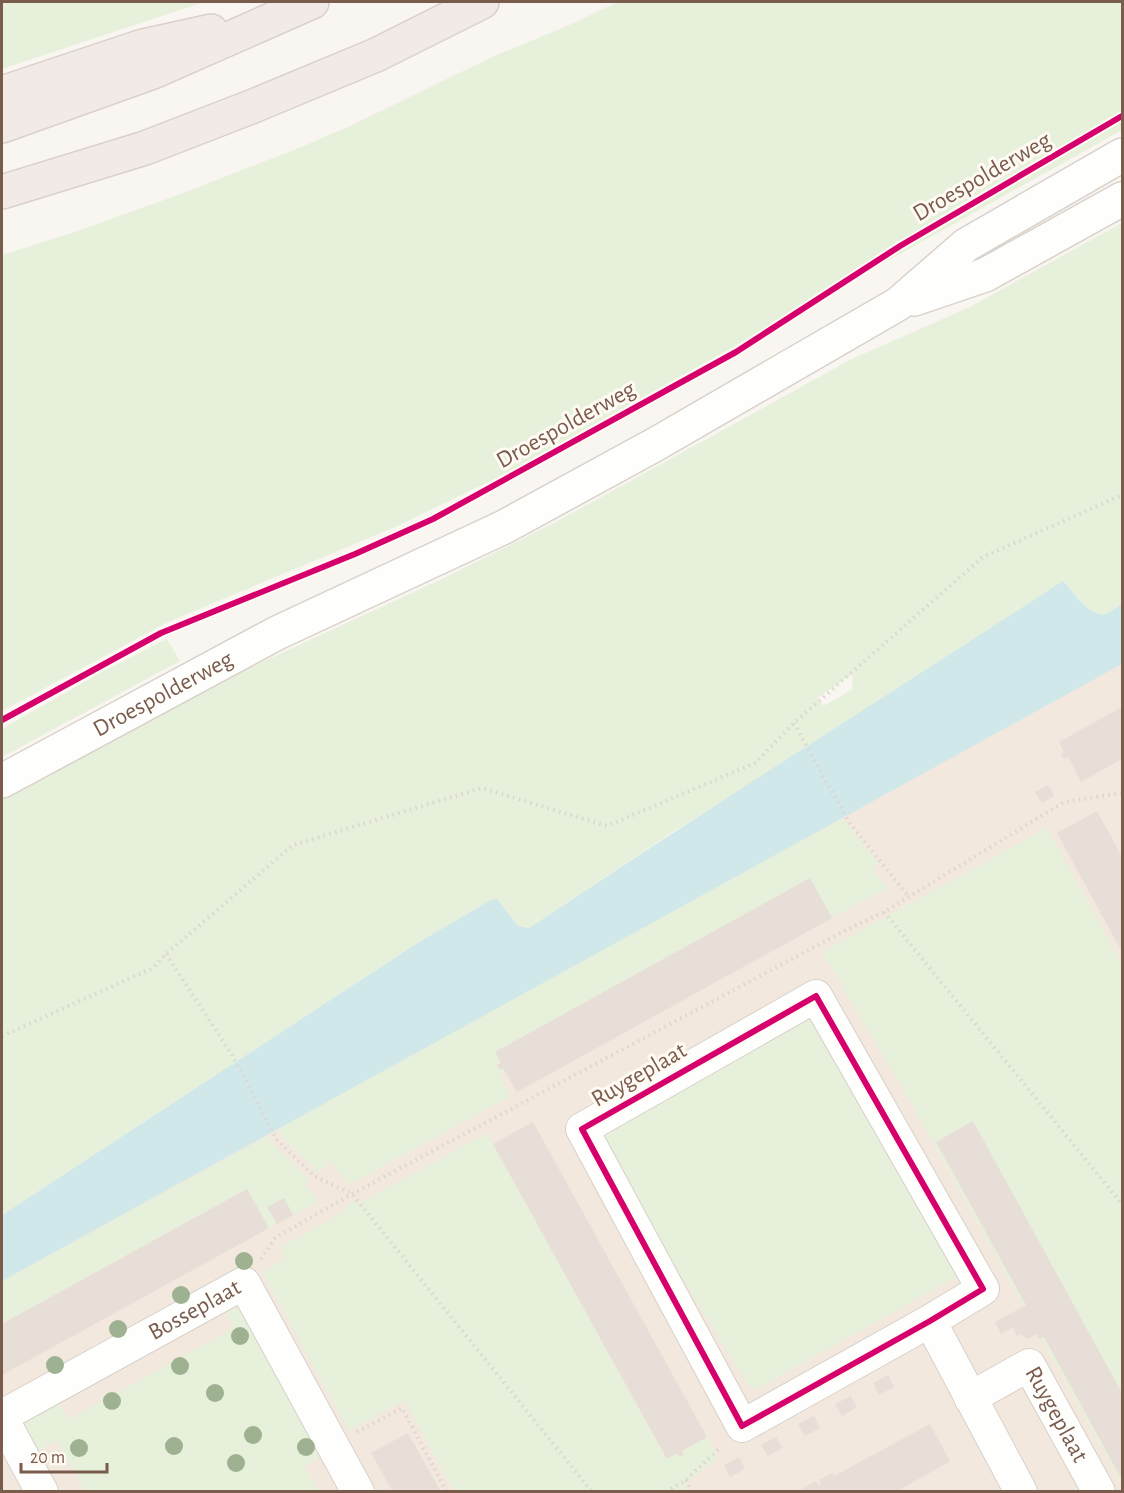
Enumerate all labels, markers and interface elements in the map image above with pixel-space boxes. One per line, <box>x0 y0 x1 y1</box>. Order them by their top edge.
street label: Droespolderweg <box>909 128 1055 226</box>
street label: Droespolderweg <box>492 377 640 473</box>
street label: Droespolderweg <box>89 647 237 742</box>
street label: Ruygeplaat <box>587 1038 691 1112</box>
street label: Bosseplaat <box>145 1275 245 1345</box>
street label: Ruygeplaat <box>1020 1362 1092 1467</box>
scale bar <box>21 1436 106 1474</box>
text: 20 m <box>30 1449 65 1467</box>

